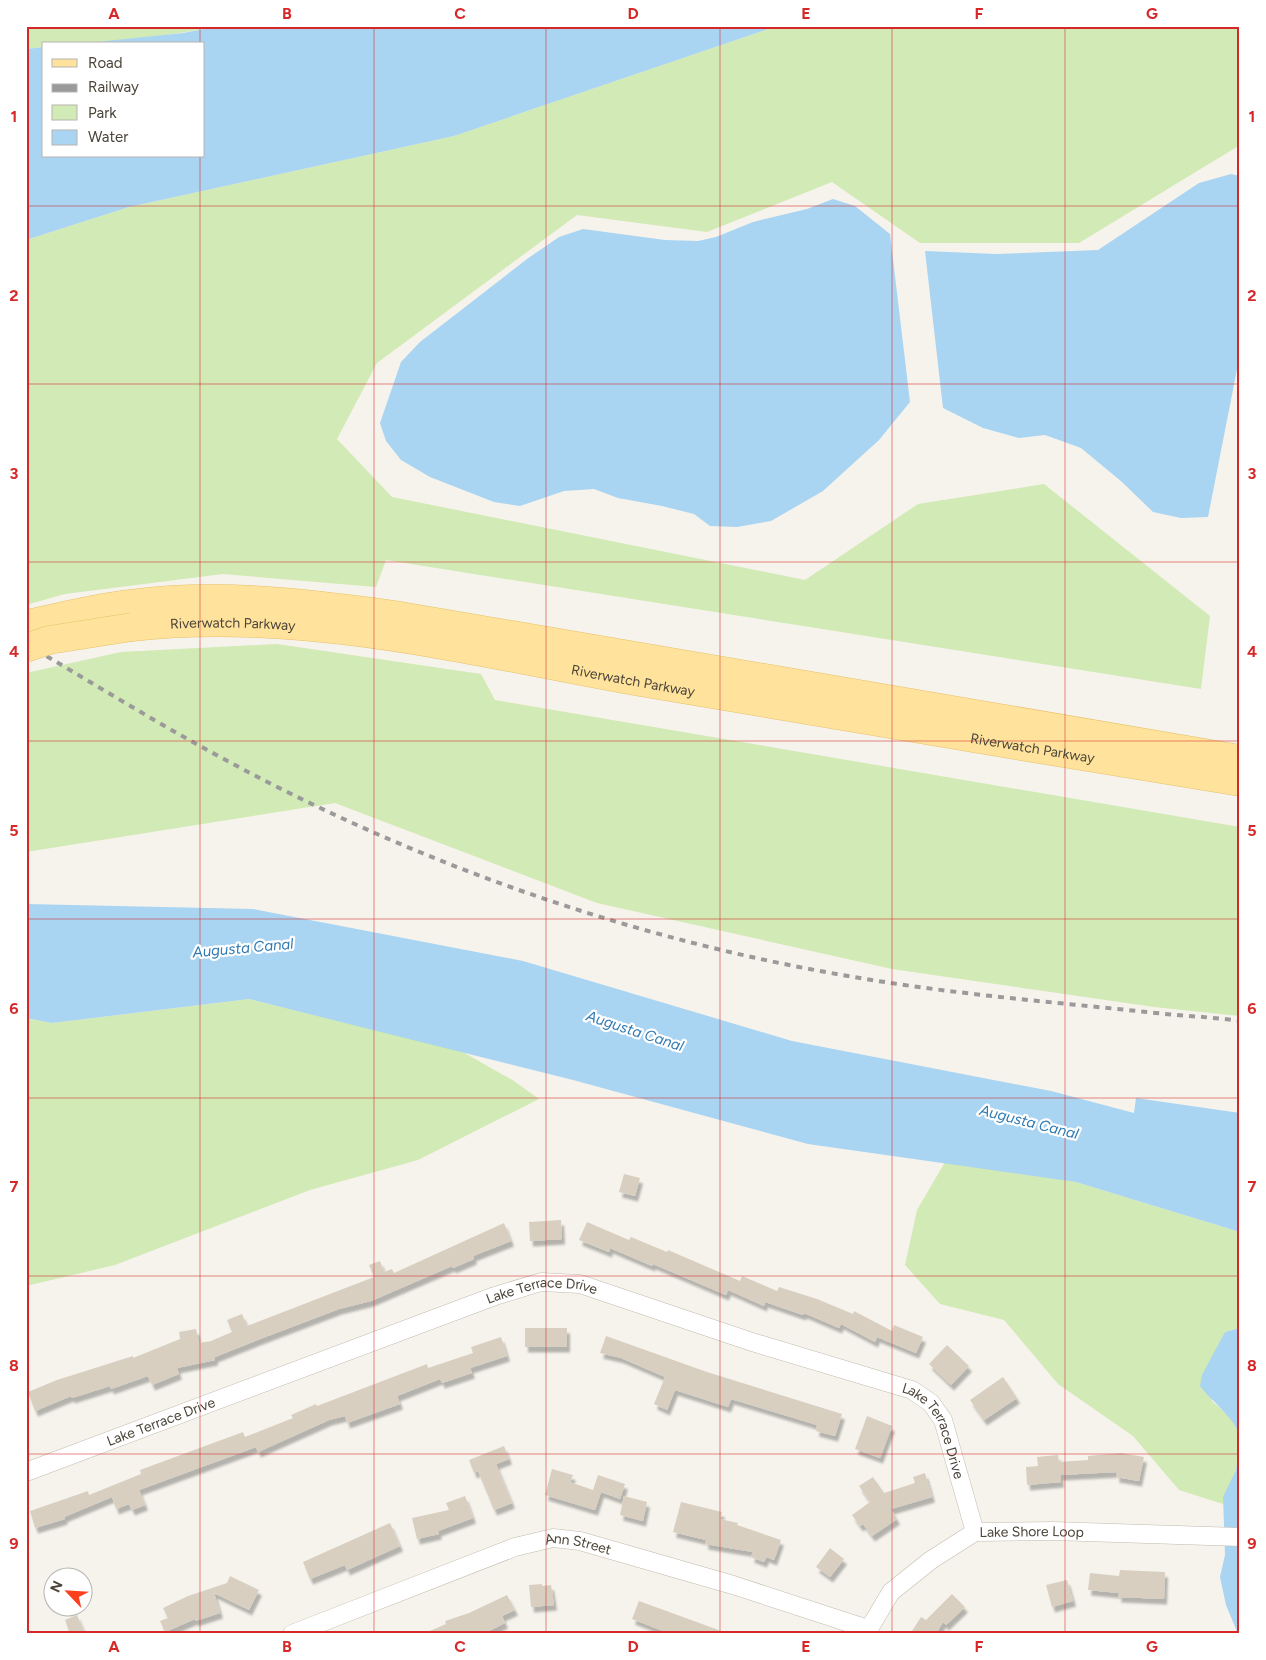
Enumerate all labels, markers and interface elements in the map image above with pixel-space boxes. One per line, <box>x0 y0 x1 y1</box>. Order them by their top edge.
text: A <box>108 4 120 23</box>
text: B <box>282 4 292 23</box>
text: C <box>454 4 466 23</box>
text: D <box>627 4 639 23</box>
text: E <box>801 4 811 23</box>
text: F <box>975 4 984 23</box>
text: G <box>1146 4 1158 23</box>
legend <box>42 42 205 158</box>
text: Road <box>88 54 123 72</box>
text: Railway <box>88 78 139 96</box>
text: Park <box>88 104 117 122</box>
text: 1 <box>11 107 17 126</box>
text: 1 <box>1249 107 1255 126</box>
text: Water <box>88 128 128 146</box>
text: 2 <box>9 286 19 305</box>
text: 2 <box>1247 286 1257 305</box>
text: 3 <box>10 464 19 483</box>
text: 3 <box>1248 464 1257 483</box>
street label: Riverwatch Parkway <box>170 614 297 634</box>
text: 4 <box>9 642 19 661</box>
text: 4 <box>1247 642 1257 661</box>
street label: Riverwatch Parkway <box>570 661 697 700</box>
street label: Riverwatch Parkway <box>969 729 1096 767</box>
text: 5 <box>9 821 19 840</box>
text: 5 <box>1247 821 1257 840</box>
water label: Augusta Canal <box>191 935 295 961</box>
text: 6 <box>9 999 19 1018</box>
text: 6 <box>1247 999 1257 1018</box>
water label: Augusta Canal <box>583 1006 687 1055</box>
water label: Augusta Canal <box>977 1101 1081 1143</box>
text: 7 <box>10 1177 19 1196</box>
text: 7 <box>1248 1177 1257 1196</box>
street label: Lake Terrace Drive <box>483 1273 600 1307</box>
text: 8 <box>9 1356 19 1375</box>
text: 8 <box>1247 1356 1257 1375</box>
street label: Lake Terrace Drive <box>900 1379 968 1481</box>
street label: Lake Terrace Drive <box>104 1393 218 1449</box>
street label: Lake Shore Loop <box>979 1522 1084 1540</box>
street label: Ann Street <box>543 1529 613 1558</box>
text: 9 <box>9 1534 19 1553</box>
text: 9 <box>1247 1534 1257 1553</box>
north arrow <box>42 1568 92 1618</box>
text: N <box>47 1578 67 1595</box>
text: A <box>108 1637 120 1656</box>
text: B <box>282 1637 292 1656</box>
text: C <box>454 1637 466 1656</box>
text: D <box>627 1637 639 1656</box>
text: E <box>801 1637 811 1656</box>
text: F <box>975 1637 984 1656</box>
text: G <box>1146 1637 1158 1656</box>

